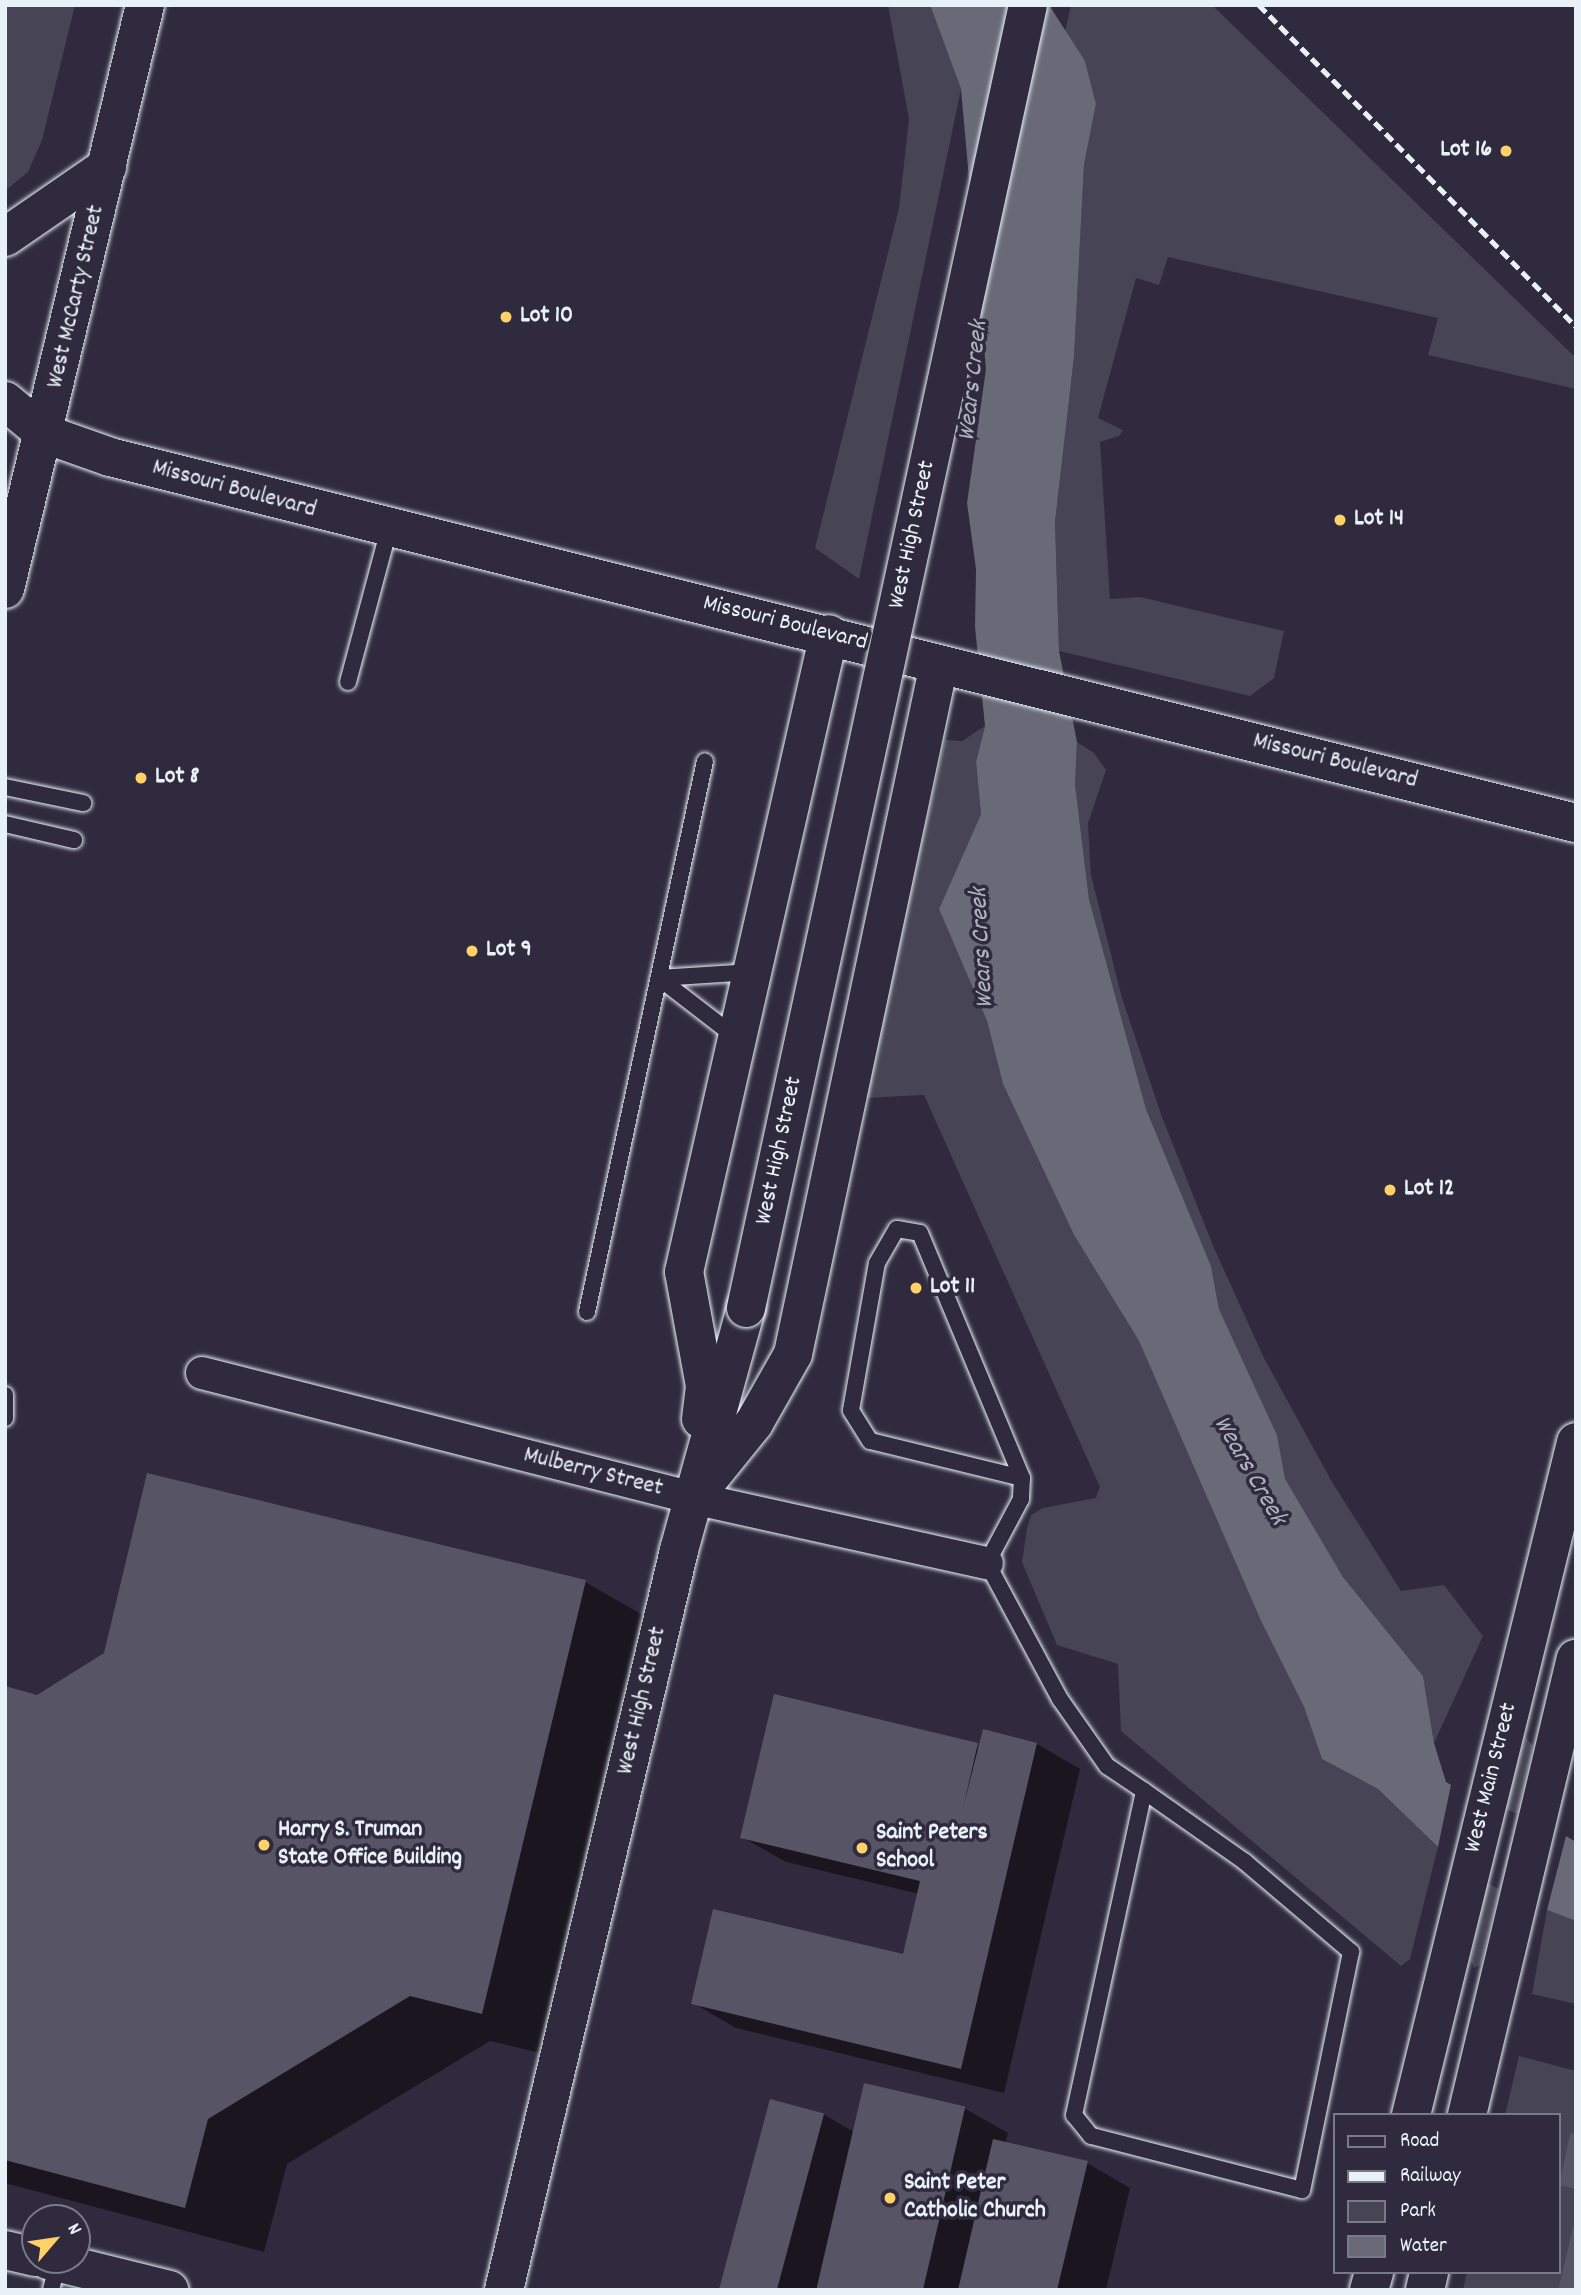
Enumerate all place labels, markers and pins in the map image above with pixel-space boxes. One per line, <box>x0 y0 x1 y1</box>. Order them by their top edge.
place label: Lot 16 <box>1440 137 1492 165</box>
marker: Lot 16 <box>1498 143 1514 159</box>
place label: Lot 10 <box>520 303 573 331</box>
marker: Lot 10 <box>498 309 514 325</box>
place label: Lot 14 <box>1354 506 1404 534</box>
marker: Lot 14 <box>1332 512 1348 528</box>
place label: Lot 8 <box>155 764 199 792</box>
marker: Lot 8 <box>133 770 149 786</box>
place label: Lot 9 <box>486 937 532 965</box>
marker: Lot 9 <box>464 943 480 959</box>
place label: Lot 12 <box>1404 1176 1455 1204</box>
marker: Lot 12 <box>1382 1182 1398 1198</box>
place label: Lot 11 <box>930 1274 975 1302</box>
marker: Lot 11 <box>908 1280 924 1296</box>
place label: Harry S. Truman State Office Building <box>278 1817 462 1873</box>
place label: Saint Peters School <box>876 1820 988 1876</box>
marker: Harry S. Truman State Office Building <box>256 1837 272 1853</box>
marker: Saint Peters School <box>854 1840 870 1856</box>
place label: Saint Peter Catholic Church <box>904 2170 1046 2226</box>
marker: Saint Peter Catholic Church <box>882 2190 898 2206</box>

